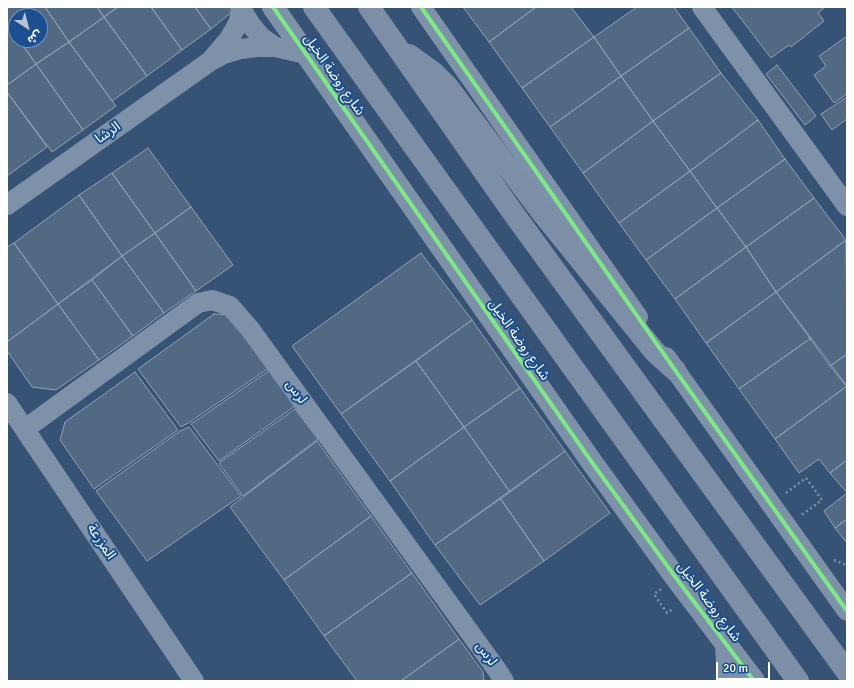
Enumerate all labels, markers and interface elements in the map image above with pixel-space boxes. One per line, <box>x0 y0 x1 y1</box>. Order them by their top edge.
north arrow <box>8 8 48 48</box>
text: ش <box>25 28 45 47</box>
street label: شارع روضة الخيل <box>300 31 368 119</box>
street label: الرشا <box>92 118 124 148</box>
street label: شارع روضة الخيل <box>485 296 553 384</box>
street label: لرس <box>282 377 310 407</box>
street label: المزرعة <box>83 521 119 563</box>
street label: شارع روضة الخيل <box>674 559 744 645</box>
street label: لرس <box>472 639 500 669</box>
scale bar <box>718 654 772 680</box>
text: 20 m <box>723 661 748 676</box>

